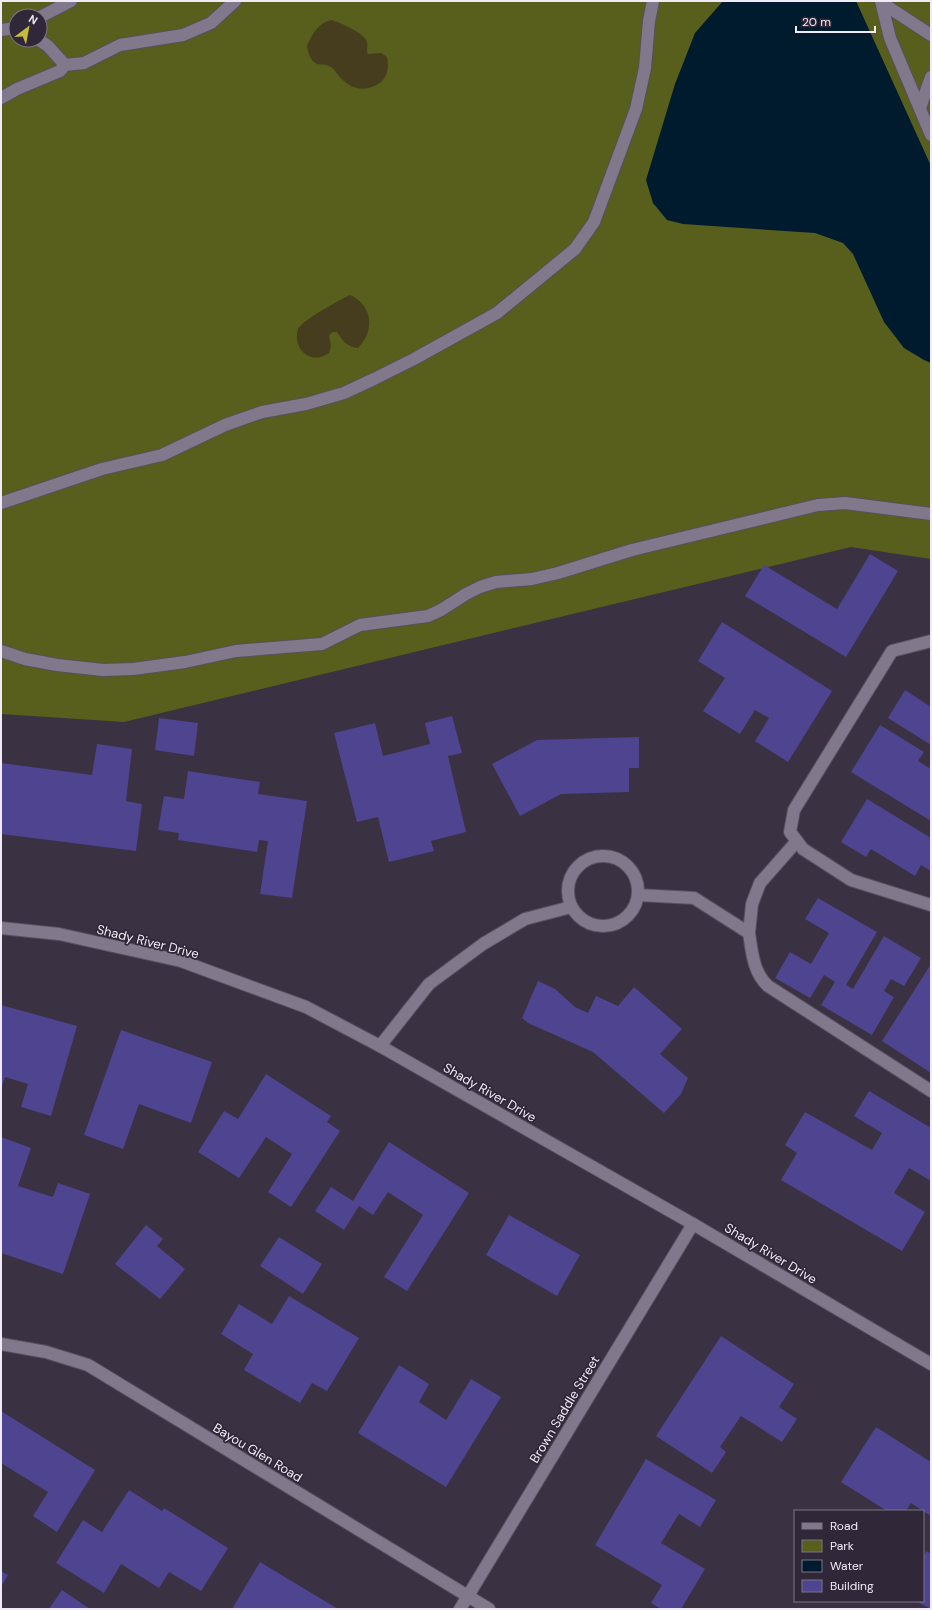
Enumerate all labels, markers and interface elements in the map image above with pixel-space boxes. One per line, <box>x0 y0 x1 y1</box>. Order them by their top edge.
north arrow <box>8 8 48 48</box>
scale bar <box>796 8 875 34</box>
text: N <box>26 11 40 28</box>
text: 20 m <box>802 14 831 30</box>
street label: Shady River Drive <box>95 921 201 962</box>
street label: Shady River Drive <box>440 1059 539 1126</box>
street label: Shady River Drive <box>721 1219 820 1288</box>
street label: Brown Saddle Street <box>526 1353 603 1466</box>
street label: Bayou Glen Road <box>210 1419 306 1486</box>
legend <box>794 1510 924 1602</box>
text: Road <box>830 1518 858 1534</box>
text: Park <box>830 1538 854 1554</box>
text: Water <box>830 1558 864 1574</box>
text: Building <box>830 1578 874 1594</box>

